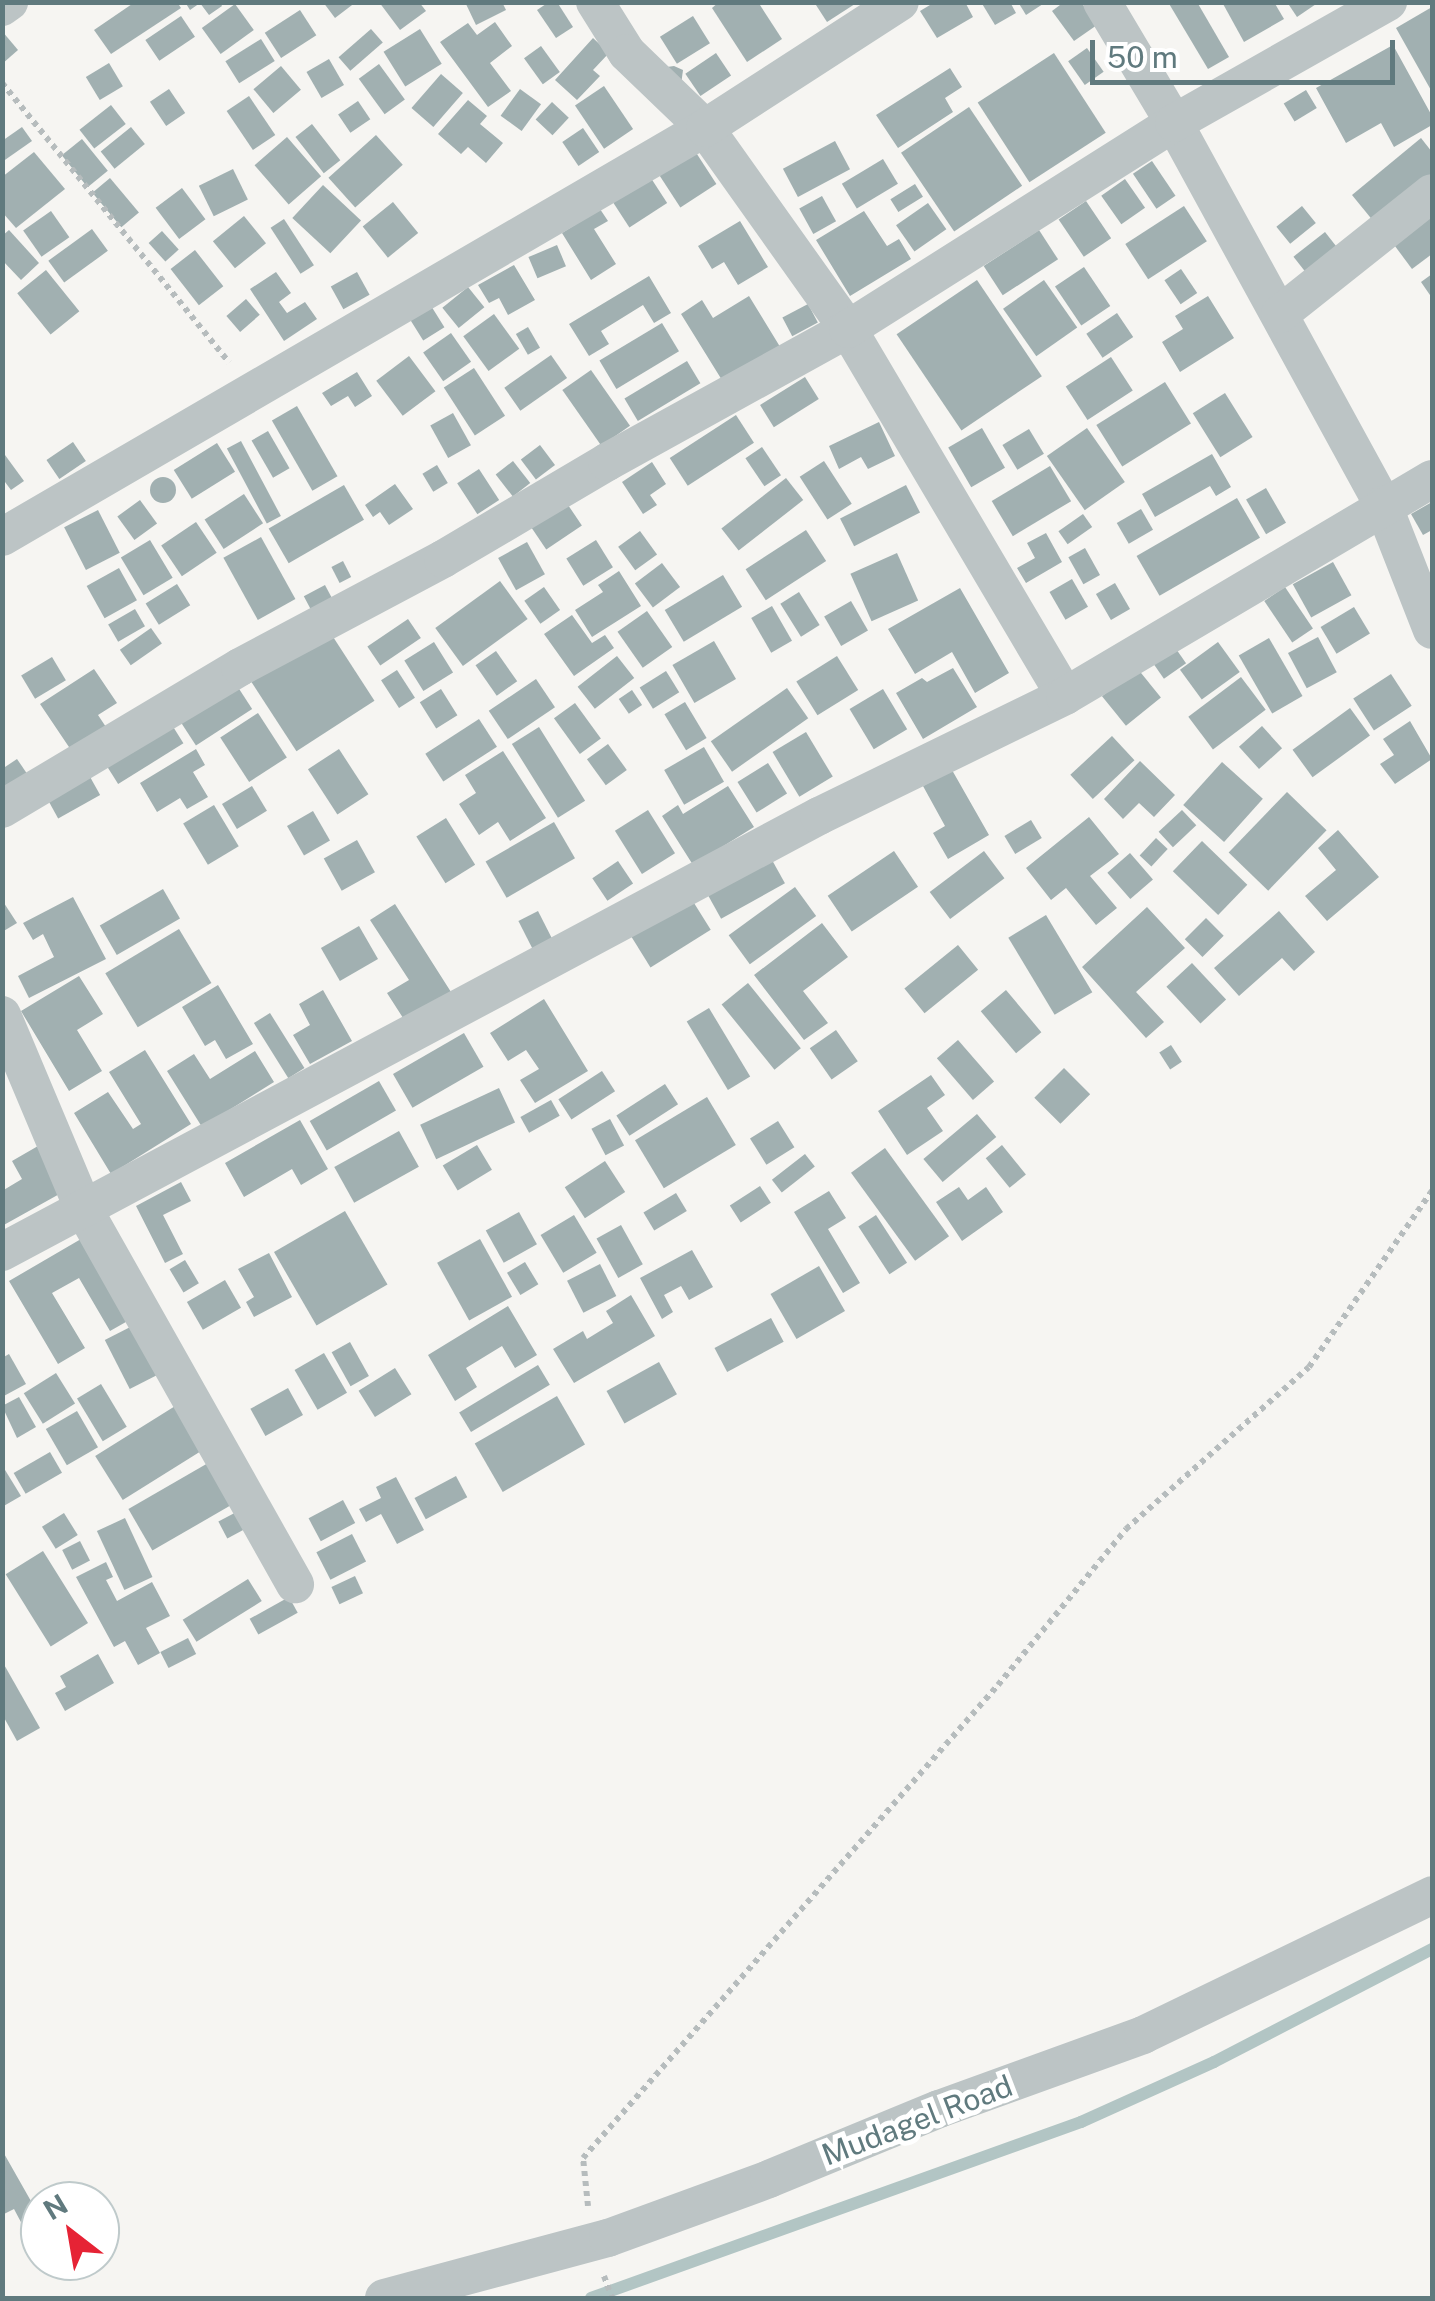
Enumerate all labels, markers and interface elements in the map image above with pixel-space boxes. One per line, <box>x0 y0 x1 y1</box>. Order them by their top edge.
scale bar <box>1095 20 1400 82</box>
text: 50 m <box>1107 39 1178 75</box>
street label: Mudagel Road <box>817 2067 1017 2173</box>
north arrow <box>20 2181 120 2281</box>
text: N <box>37 2187 73 2226</box>

